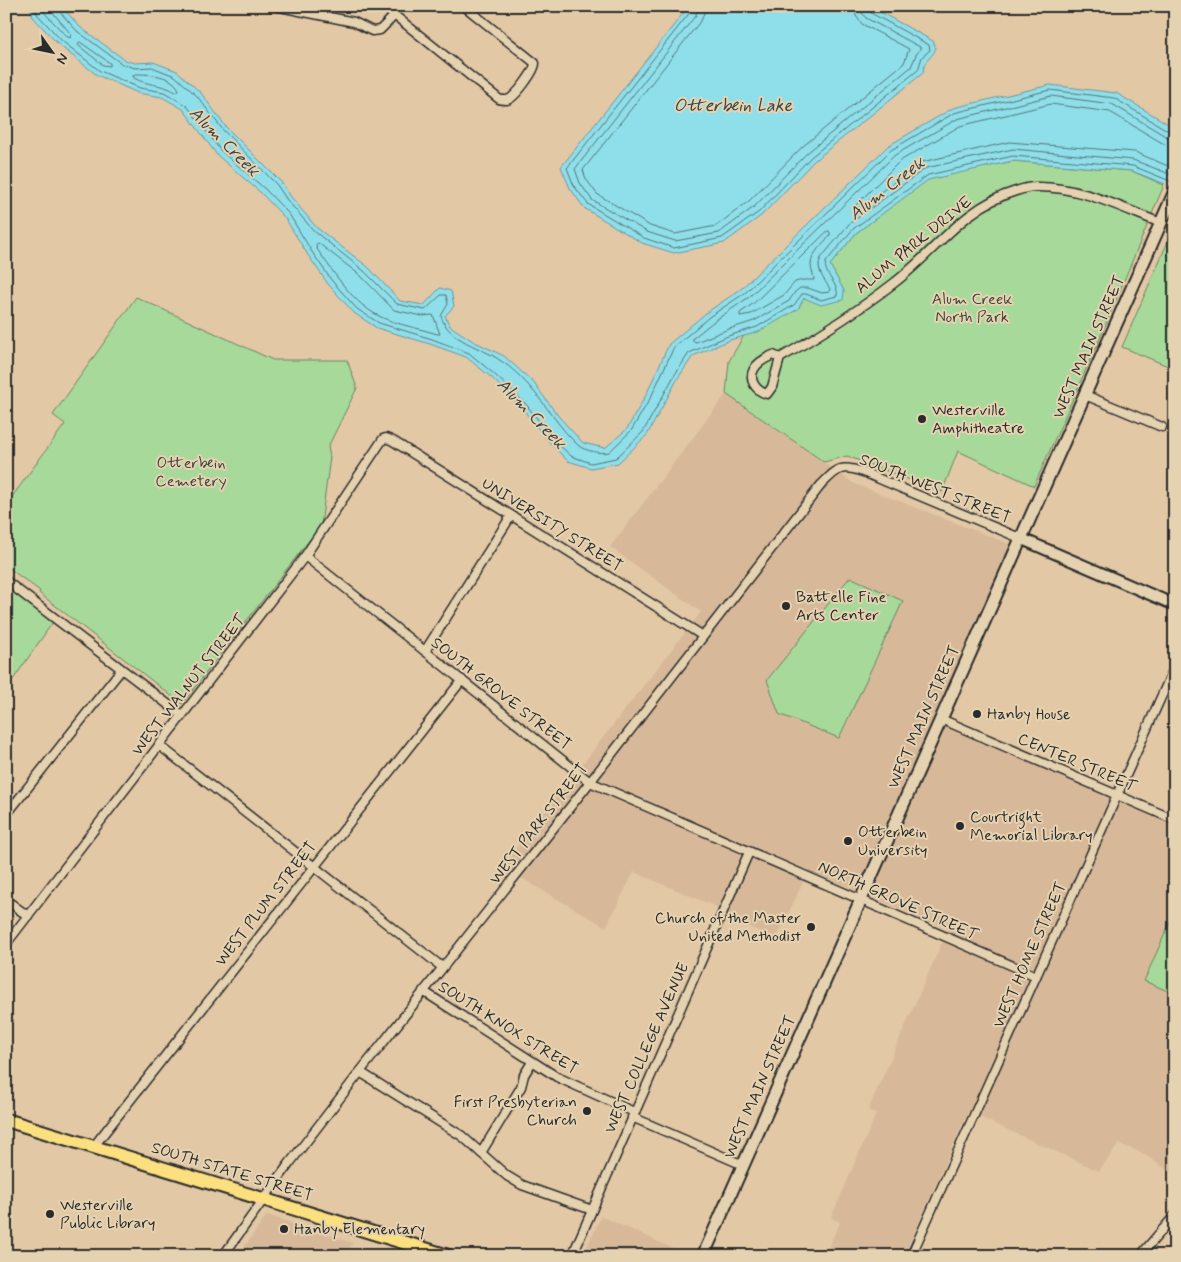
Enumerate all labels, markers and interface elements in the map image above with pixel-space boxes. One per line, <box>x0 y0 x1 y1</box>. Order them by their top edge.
north arrow <box>28 28 78 78</box>
text: N <box>52 50 72 67</box>
water label: Otterbein Lake <box>674 94 793 118</box>
water label: Alum Creek <box>184 102 265 183</box>
water label: Alum Creek <box>844 151 931 226</box>
street label: ALUM PARK DRIVE <box>851 191 977 299</box>
street label: WEST MAIN STREET <box>1048 272 1130 422</box>
park label: Alum Creek North Park <box>932 289 1012 328</box>
water label: Alum Creek <box>491 373 572 455</box>
place label: Westerville Amphitheatre <box>932 400 1025 439</box>
marker: Westerville Amphitheatre <box>916 413 928 425</box>
street label: SOUTH WEST STREET <box>856 449 1014 529</box>
park label: Otterbein Cemetery <box>155 453 227 492</box>
street label: UNIVERSITY STREET <box>478 473 626 577</box>
place label: Battelle Fine Arts Center <box>796 587 886 626</box>
marker: Battelle Fine Arts Center <box>780 600 792 612</box>
street label: WEST WALNUT STREET <box>127 609 252 760</box>
street label: SOUTH GROVE STREET <box>427 633 575 755</box>
street label: WEST MAIN STREET <box>883 642 965 792</box>
place label: Hanby House <box>987 704 1071 725</box>
marker: Hanby House <box>971 708 983 720</box>
street label: CENTER STREET <box>1014 729 1141 798</box>
street label: WEST PARK STREET <box>485 759 593 889</box>
place label: Courtright Memorial Library <box>970 807 1093 846</box>
marker: Courtright Memorial Library <box>954 820 966 832</box>
place label: Otterbein University <box>858 822 928 861</box>
marker: Otterbein University <box>842 835 854 847</box>
street label: WEST PLUM STREET <box>211 837 321 971</box>
street label: NORTH GROVE STREET <box>815 856 982 946</box>
street label: WEST HOME STREET <box>988 879 1072 1031</box>
place label: Church of the Master United Methodist <box>655 908 801 947</box>
marker: Church of the Master United Methodist <box>805 921 817 933</box>
street label: WEST COLLEGE AVENUE <box>600 959 694 1137</box>
street label: SOUTH KNOX STREET <box>434 976 582 1080</box>
street label: WEST MAIN STREET <box>719 1012 801 1162</box>
place label: First Presbyterian Church <box>454 1092 577 1131</box>
marker: First Presbyterian Church <box>581 1105 593 1117</box>
street label: SOUTH STATE STREET <box>149 1137 315 1207</box>
place label: Westerville Public Library <box>60 1195 155 1234</box>
marker: Westerville Public Library <box>44 1208 56 1220</box>
place label: Hanby Elementary <box>294 1219 425 1240</box>
marker: Hanby Elementary <box>278 1223 290 1235</box>

